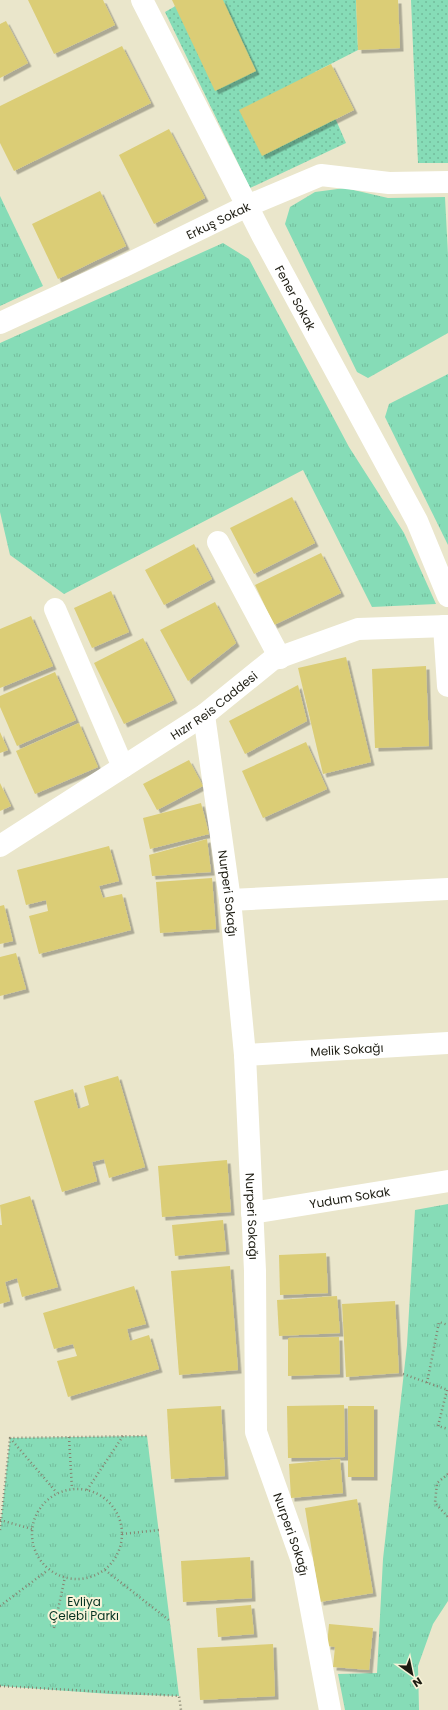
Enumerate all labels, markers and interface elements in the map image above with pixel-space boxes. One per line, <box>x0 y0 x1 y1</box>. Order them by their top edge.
street label: Erkuş Sokak <box>183 197 254 243</box>
street label: Fener Sokak <box>271 262 321 334</box>
street label: Hızır Reis Caddesi <box>167 667 261 743</box>
street label: Nurperi Sokağı <box>215 849 242 937</box>
street label: Melik Sokağı <box>310 1038 384 1060</box>
street label: Nurperi Sokağı <box>242 1172 263 1260</box>
street label: Yudum Sokak <box>308 1182 392 1212</box>
street label: Nurperi Sokağı <box>270 1490 313 1577</box>
park label: Evliya Çelebi Parkı <box>49 1593 119 1624</box>
north arrow <box>392 1654 432 1694</box>
text: N <box>410 1673 425 1691</box>

